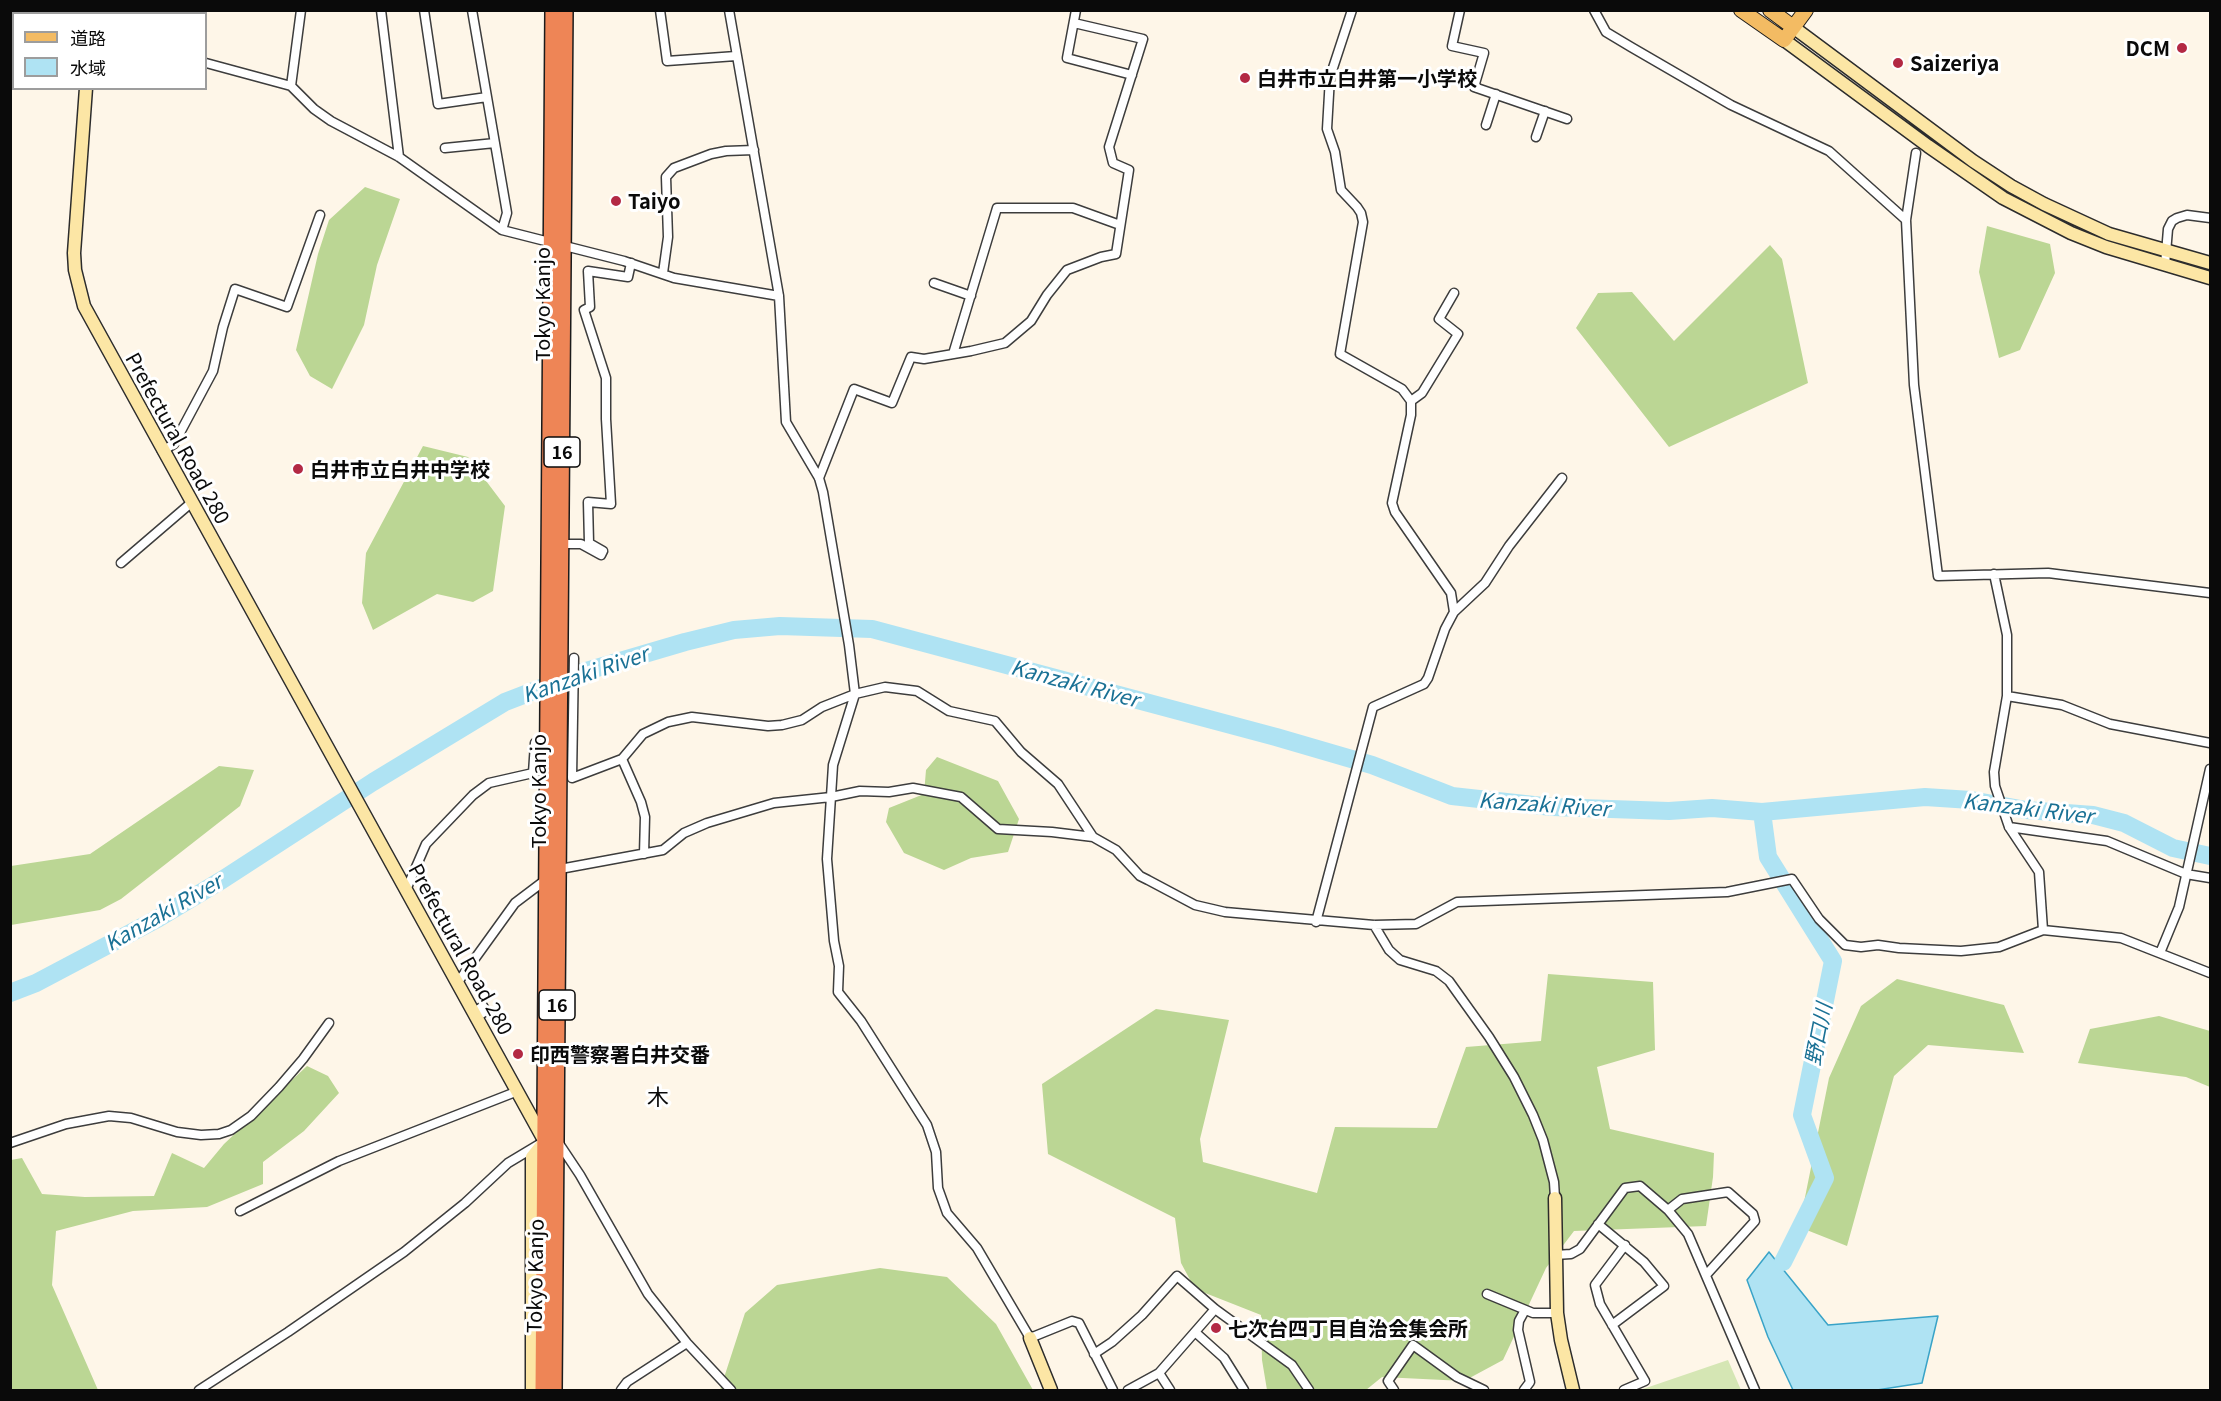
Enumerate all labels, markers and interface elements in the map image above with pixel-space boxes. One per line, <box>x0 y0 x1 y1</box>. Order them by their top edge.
legend <box>12 12 207 90</box>
text: 道路 <box>70 24 106 50</box>
place label: DCM <box>2126 36 2170 60</box>
marker: DCM <box>2175 41 2189 55</box>
place label: Saizeriya <box>1910 51 1999 75</box>
text: 水域 <box>70 54 106 80</box>
marker: Saizeriya <box>1891 56 1905 70</box>
place label: 白井市立白井第一小学校 <box>1257 66 1477 90</box>
marker: 白井市立白井第一小学校 <box>1238 71 1252 85</box>
place label: Taiyo <box>628 189 681 213</box>
marker: Taiyo <box>609 194 623 208</box>
street label: Tokyo Kanjo <box>530 247 554 361</box>
street label: Prefectural Road 280 <box>121 348 235 528</box>
road number: 16 <box>544 437 580 467</box>
place label: 白井市立白井中学校 <box>310 457 490 481</box>
marker: 白井市立白井中学校 <box>291 462 305 476</box>
water label: Kanzaki River <box>519 641 651 707</box>
water label: Kanzaki River <box>1008 654 1142 712</box>
street label: Tokyo Kanjo <box>526 734 550 848</box>
water label: Kanzaki River <box>1478 787 1610 821</box>
water label: Kanzaki River <box>1961 788 2095 828</box>
street label: Prefectural Road 280 <box>404 859 518 1039</box>
water label: Kanzaki River <box>100 868 226 956</box>
road number: 16 <box>539 990 575 1020</box>
water label: 野口川 <box>1800 1001 1836 1067</box>
place label: 印西警察署白井交番 <box>530 1042 710 1066</box>
marker: 印西警察署白井交番 <box>511 1047 525 1061</box>
district label: 木 <box>647 1084 669 1110</box>
street label: Tokyo Kanjo <box>522 1219 548 1333</box>
place label: 七次台四丁目自治会集会所 <box>1228 1316 1468 1340</box>
marker: 七次台四丁目自治会集会所 <box>1209 1321 1223 1335</box>

